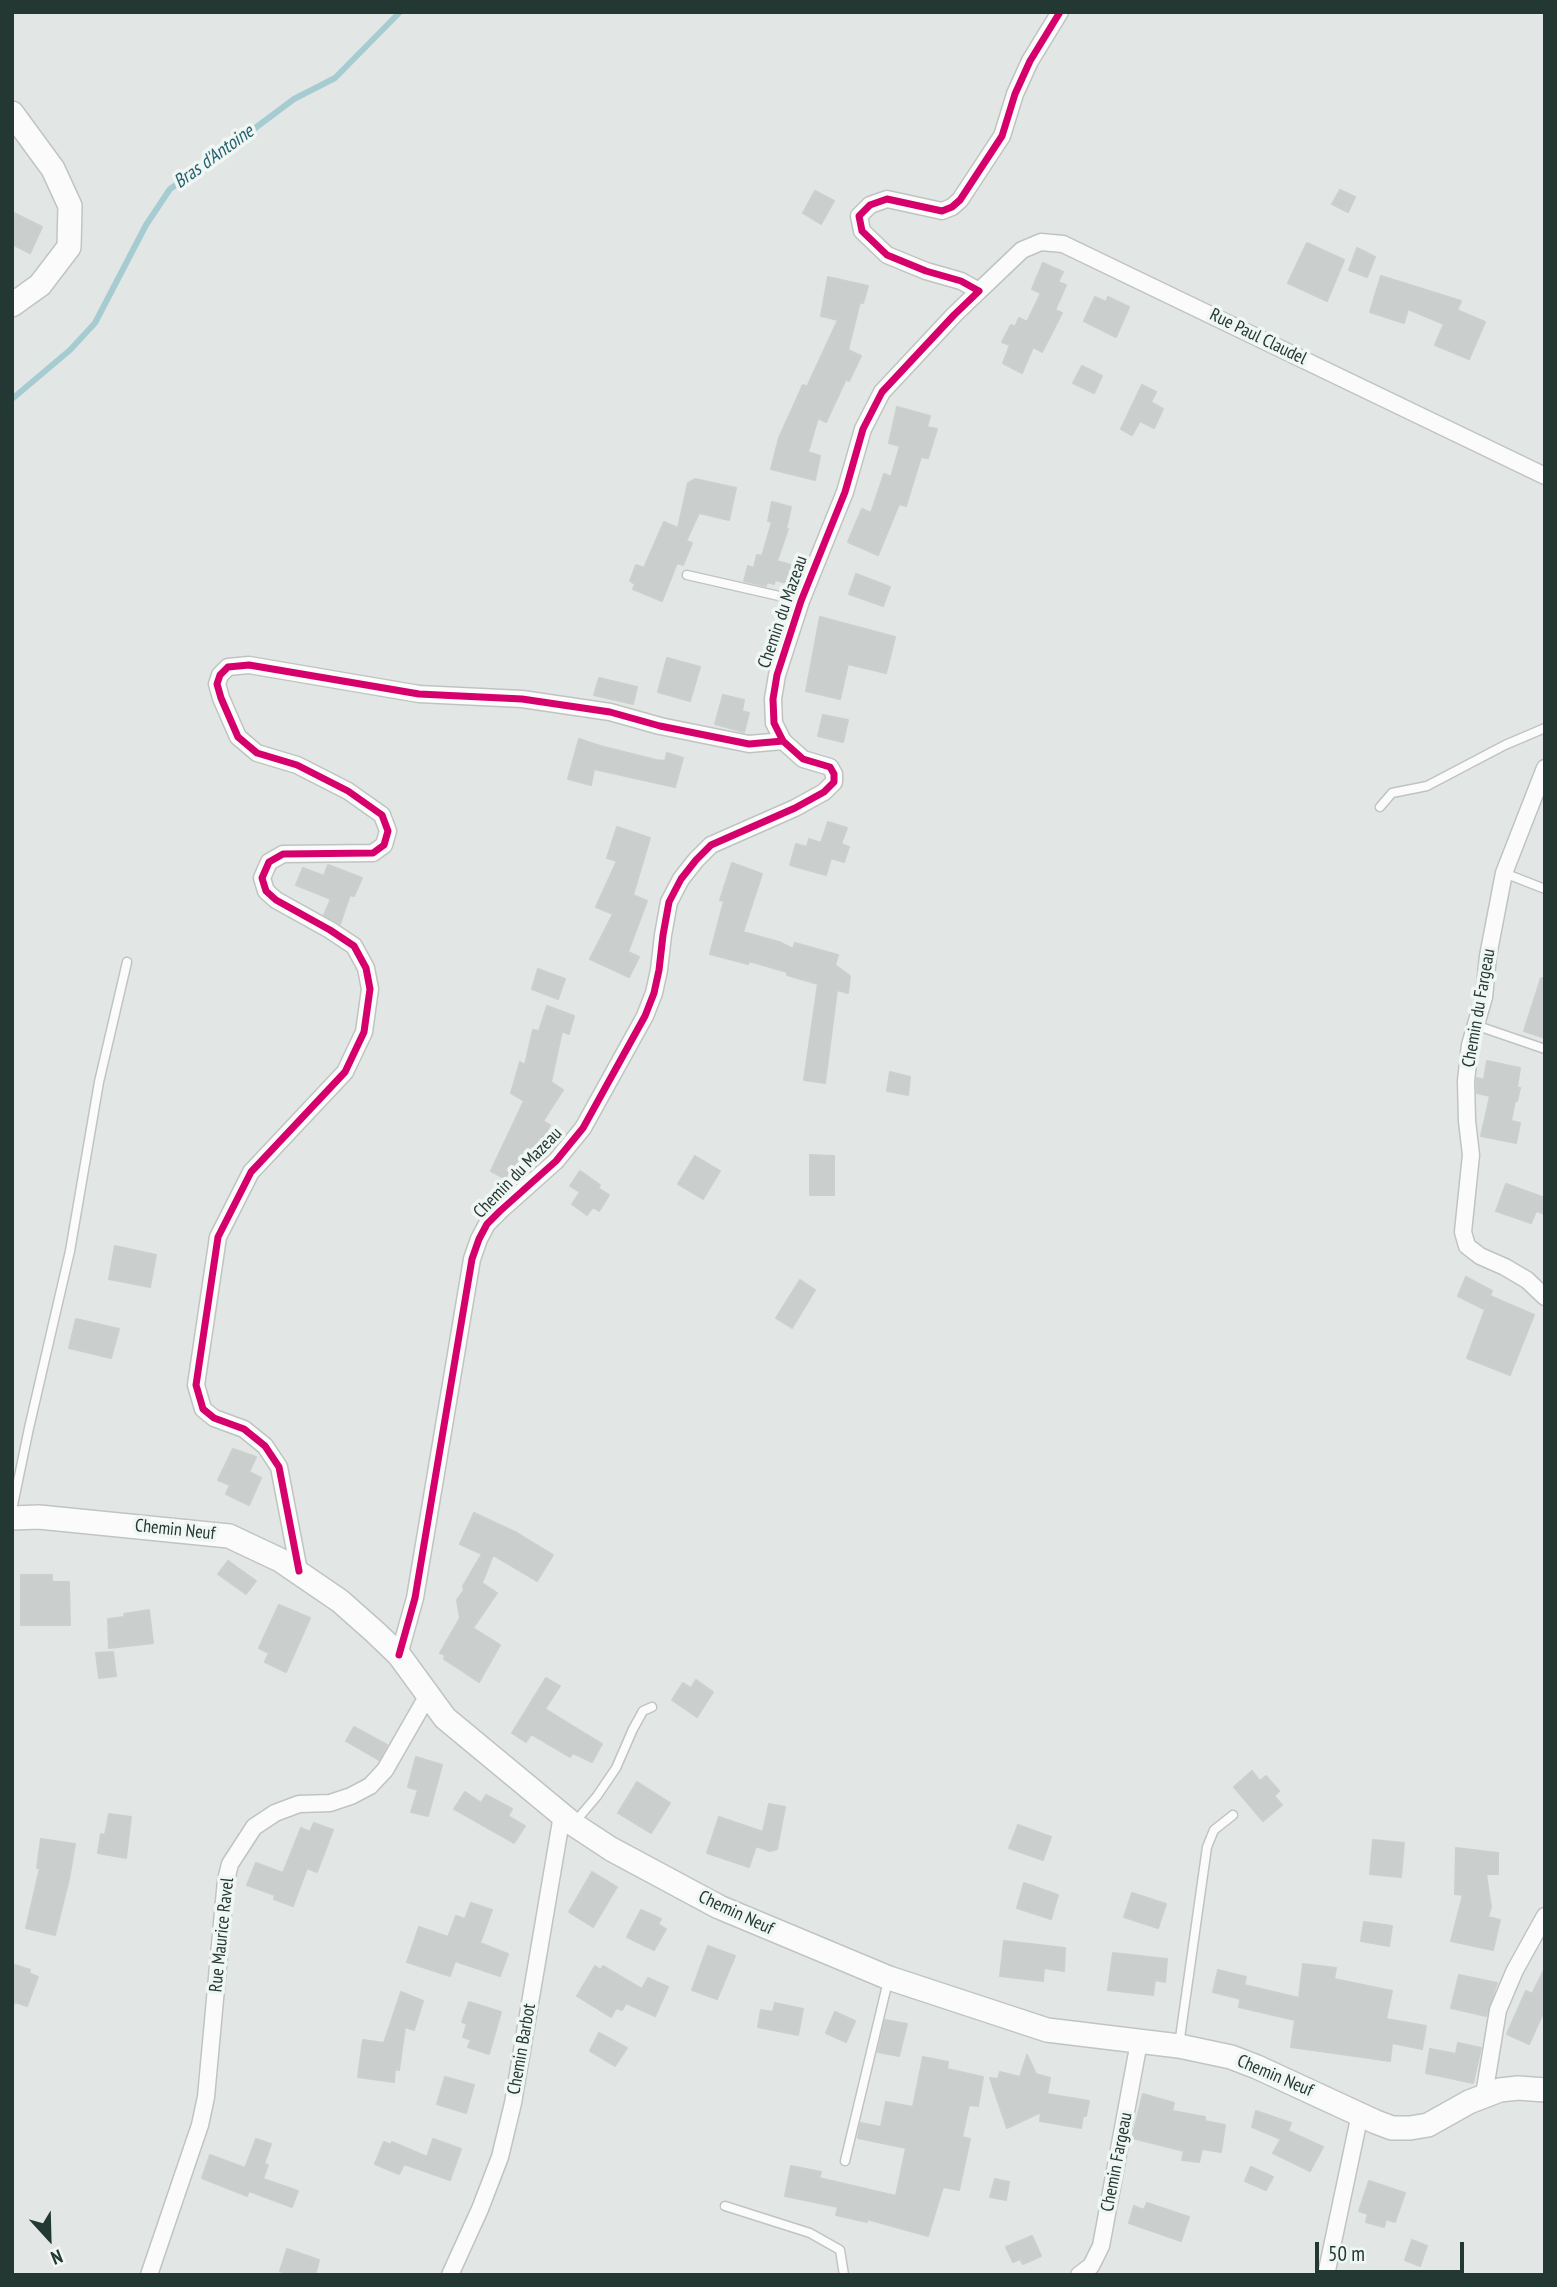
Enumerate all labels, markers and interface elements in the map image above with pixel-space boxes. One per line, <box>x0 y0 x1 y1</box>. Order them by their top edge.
water label: Bras d'Antoine <box>170 120 258 194</box>
street label: Rue Paul Claudel <box>1206 304 1310 370</box>
street label: Chemin du Mazeau <box>754 553 812 671</box>
street label: Chemin du Fargeau <box>1458 947 1500 1069</box>
street label: Chemin du Mazeau <box>469 1123 567 1223</box>
street label: Chemin Neuf <box>134 1515 216 1545</box>
street label: Rue Maurice Ravel <box>205 1877 239 1993</box>
street label: Chemin Neuf <box>695 1886 777 1940</box>
street label: Chemin Barbot <box>503 2002 541 2096</box>
street label: Chemin Neuf <box>1234 2050 1316 2102</box>
street label: Chemin Fargeau <box>1097 2111 1137 2213</box>
north arrow <box>14 2203 84 2273</box>
scale bar <box>1319 2228 1468 2272</box>
text: 50 m <box>1328 2240 1365 2267</box>
text: N <box>48 2244 66 2271</box>

